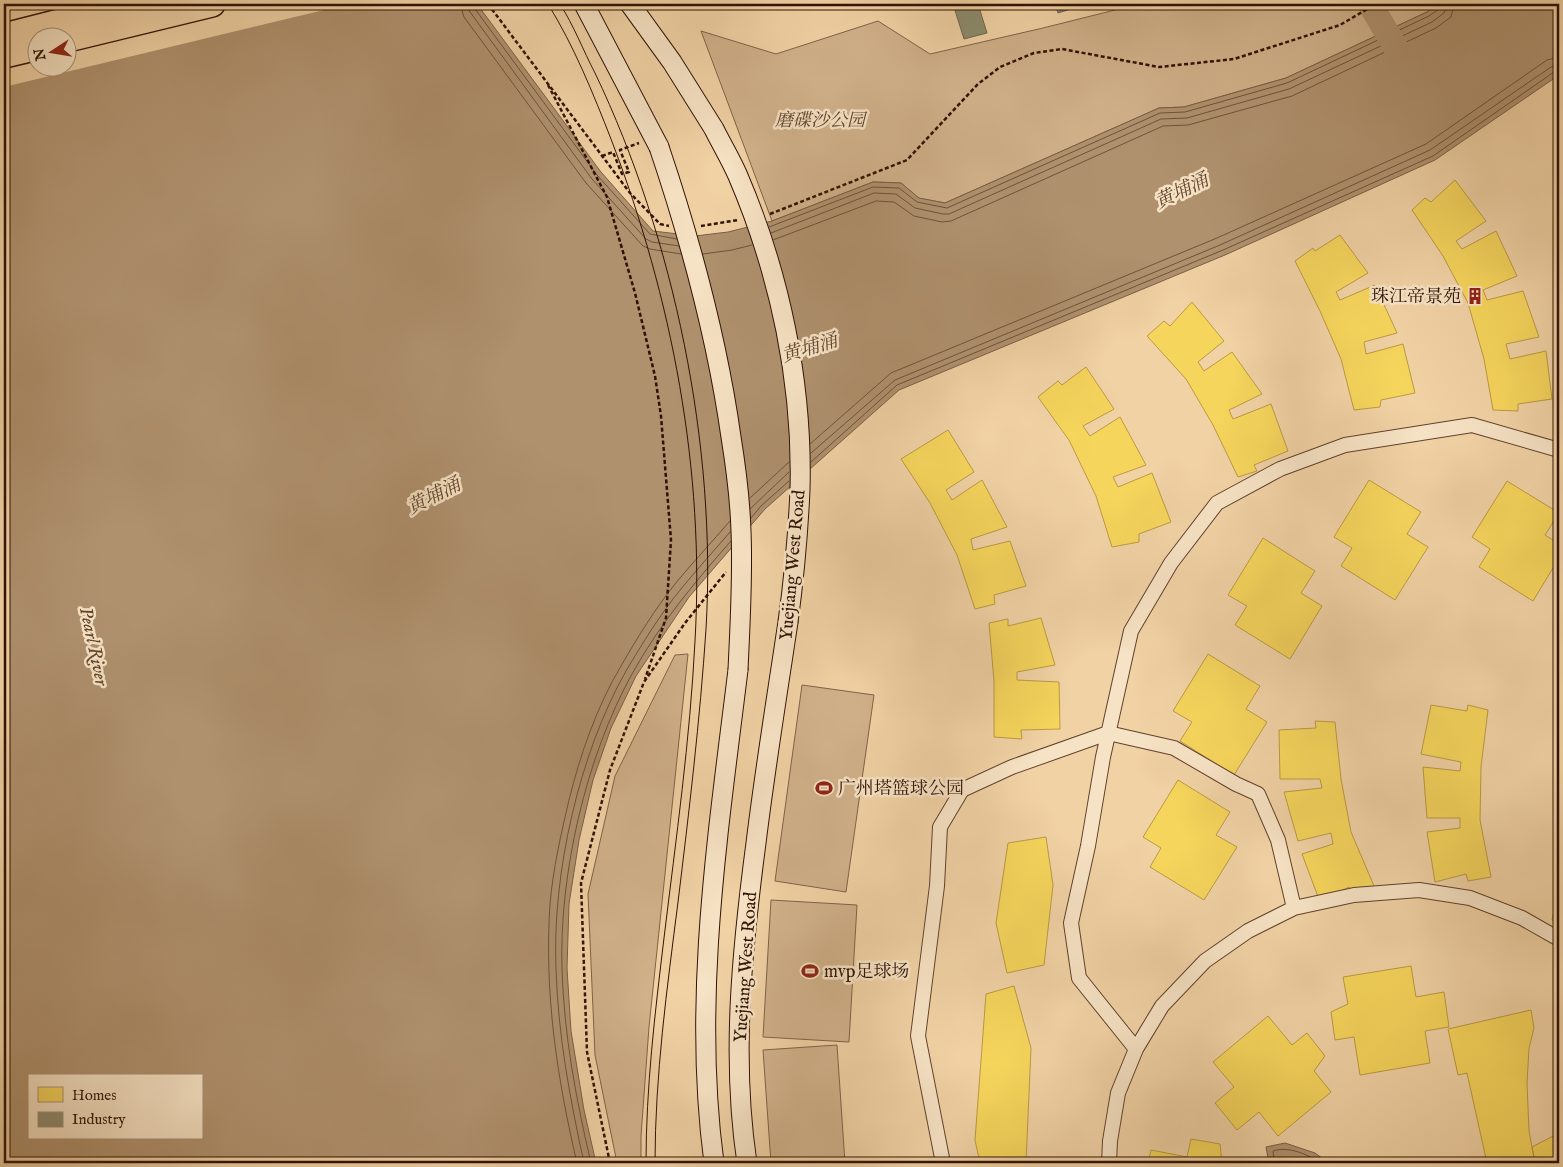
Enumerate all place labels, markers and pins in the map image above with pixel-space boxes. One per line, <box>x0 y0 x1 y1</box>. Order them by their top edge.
place label: 珠江帝景苑 <box>1371 286 1461 309</box>
building icon: 珠江帝景苑 <box>1465 286 1485 306</box>
sports icon: 广州塔篮球公园 <box>814 778 834 798</box>
place label: 广州塔篮球公园 <box>838 778 964 801</box>
sports icon: mvp足球场 <box>800 961 820 981</box>
place label: mvp足球场 <box>824 961 909 984</box>

